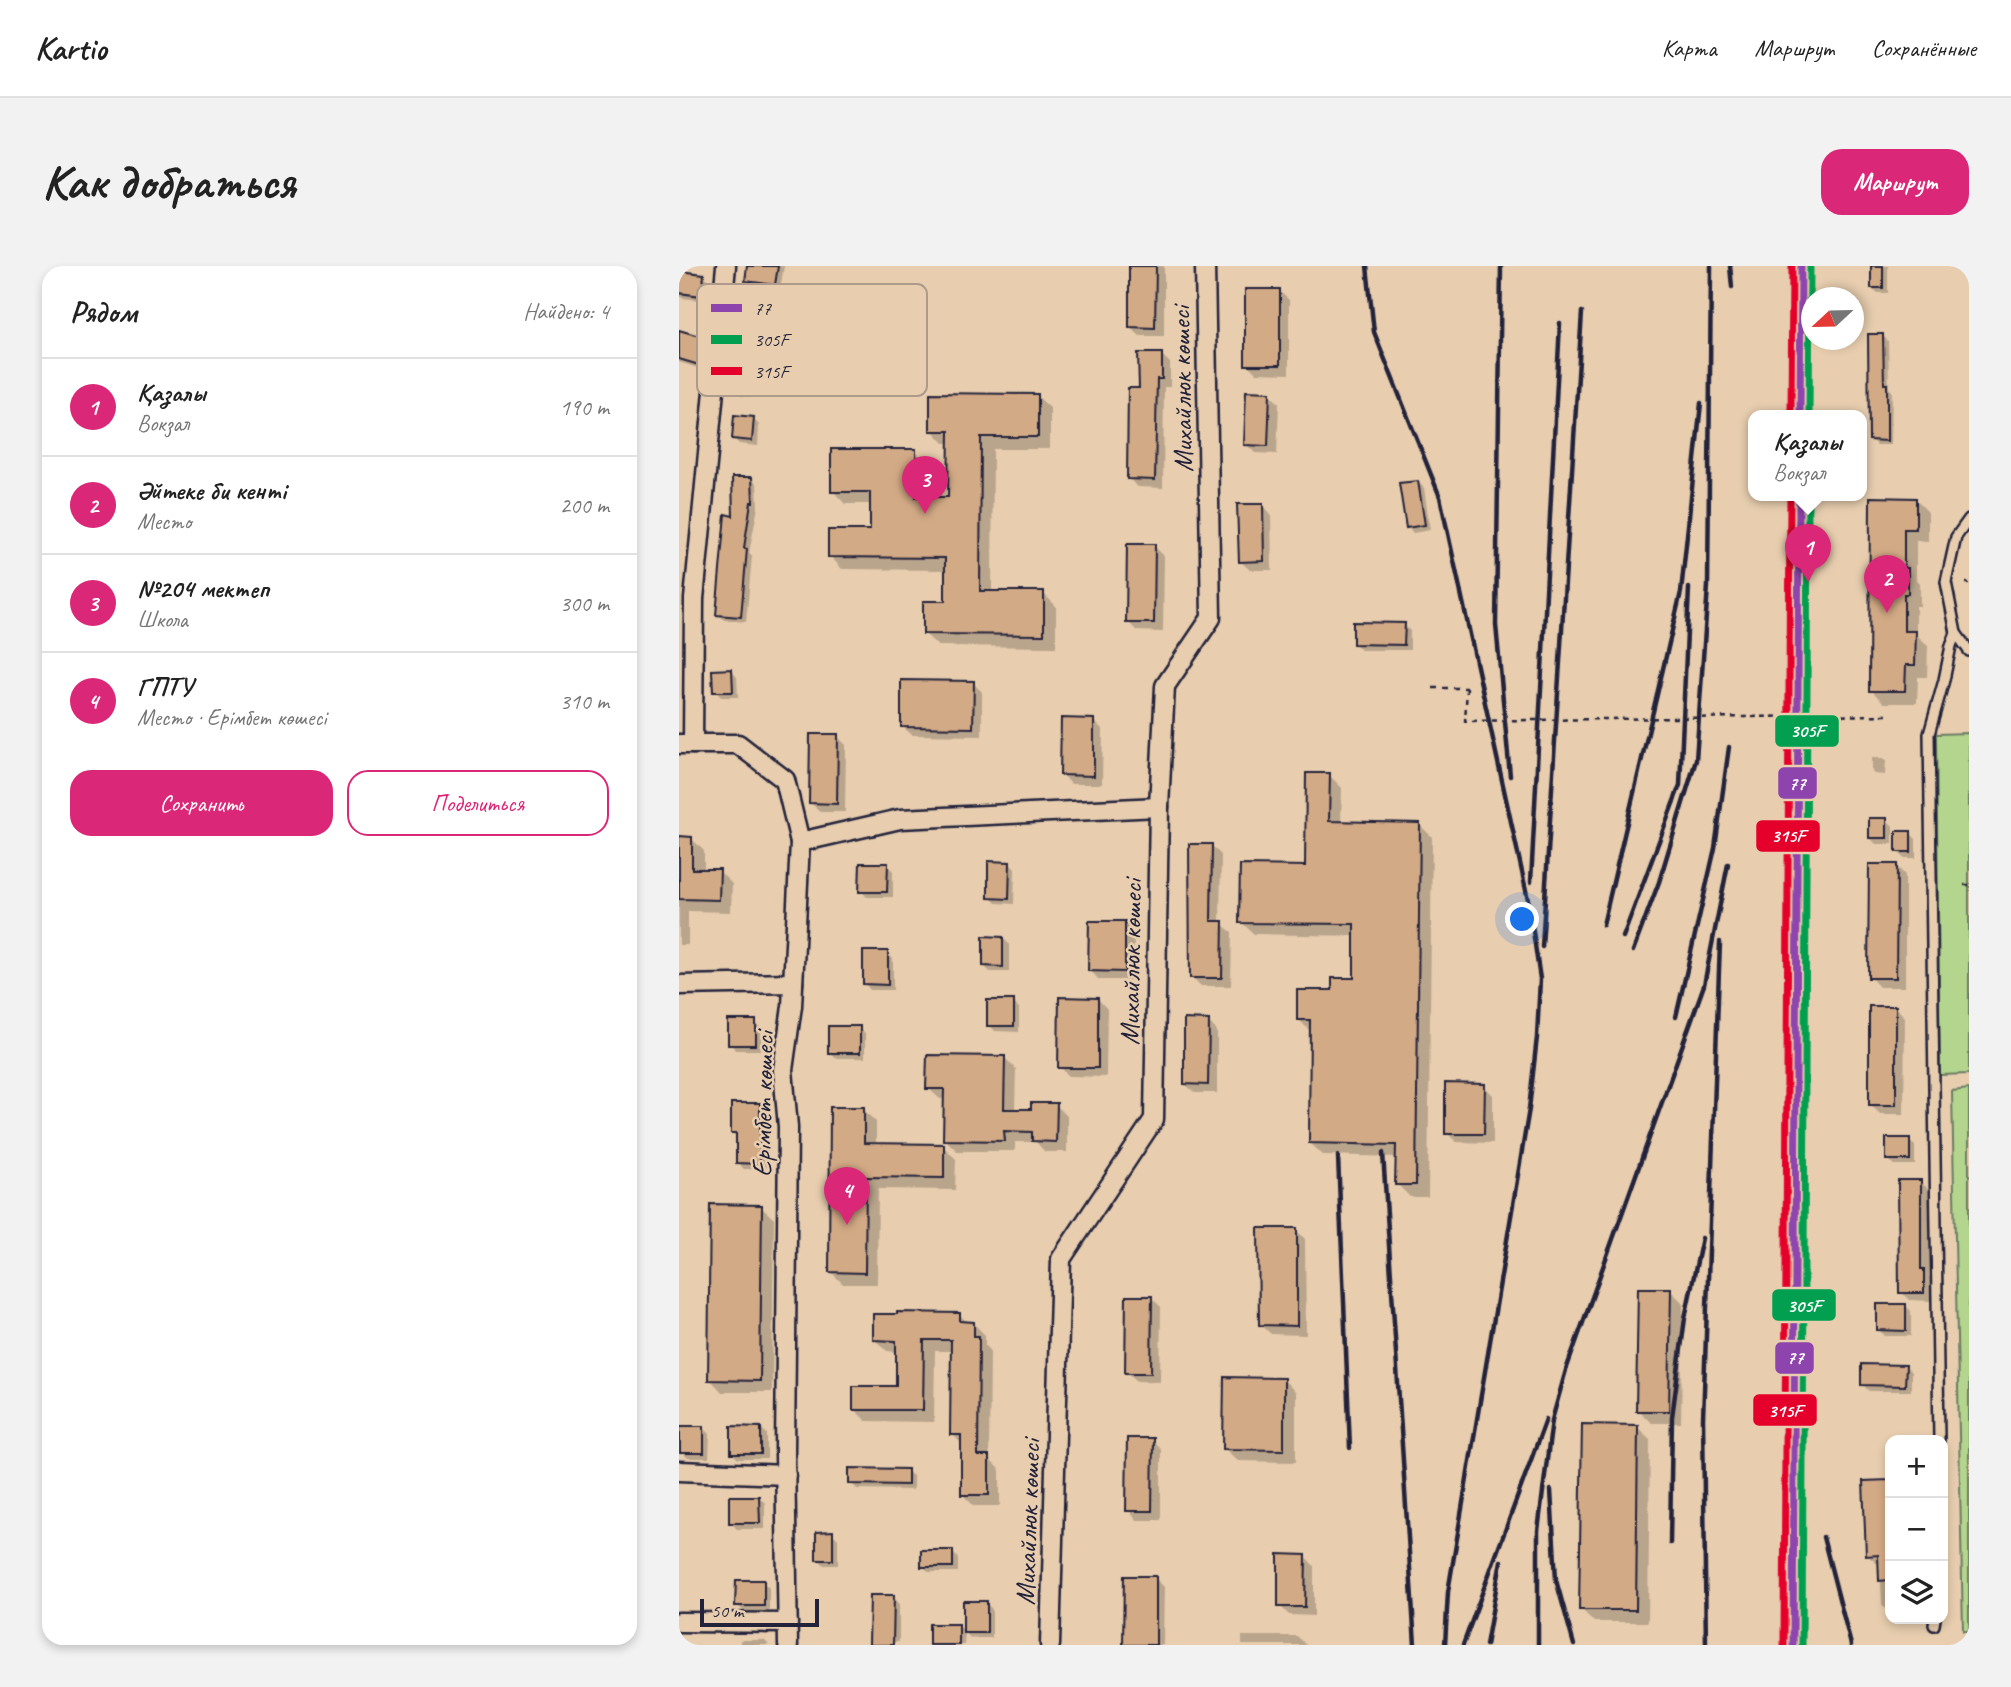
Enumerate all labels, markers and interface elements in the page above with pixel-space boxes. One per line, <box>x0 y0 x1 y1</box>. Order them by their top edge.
text: Kartio <box>35 27 106 69</box>
text: Карта <box>1662 33 1717 63</box>
text: Маршрут <box>1755 33 1834 63</box>
text: Сохранённые <box>1872 33 1976 63</box>
button: Маршрут <box>1821 149 1969 215</box>
text: Как добраться <box>42 151 295 213</box>
legend <box>697 284 927 396</box>
north arrow <box>1801 287 1864 350</box>
text: Рядом <box>70 293 137 331</box>
text: Найдено: 4 <box>523 297 609 326</box>
text: 77 <box>754 297 773 321</box>
street label: Михайлюк көшесі <box>1162 302 1200 472</box>
text: 305F <box>754 328 793 352</box>
text: 315F <box>754 360 793 384</box>
text: Қазалы <box>137 376 206 409</box>
text: 1 <box>88 393 98 422</box>
text: 190 m <box>560 393 609 422</box>
text: Вокзал <box>137 409 189 438</box>
popup <box>1748 410 1867 501</box>
text: Қазалы <box>1773 425 1842 458</box>
pin: 3 <box>902 456 948 514</box>
text: Вокзал <box>1773 458 1825 487</box>
text: Әйтеке би кенті <box>137 474 286 507</box>
text: 2 <box>88 491 98 520</box>
text: 200 m <box>560 491 609 520</box>
text: Место <box>137 507 191 536</box>
pin: 1 <box>1785 524 1831 582</box>
pin: 2 <box>1864 555 1910 613</box>
text: №204 мектеп <box>137 572 269 605</box>
text: 3 <box>88 589 98 618</box>
text: 300 m <box>560 589 609 618</box>
text: Школа <box>137 605 188 634</box>
text: ГПТУ <box>137 670 193 703</box>
text: 4 <box>88 687 98 716</box>
text: 310 m <box>560 687 609 716</box>
text: Место · Ерімбет көшесі <box>137 703 327 732</box>
line badge: 305F <box>1774 714 1840 748</box>
text: 305F <box>1790 719 1828 743</box>
line badge: 77 <box>1777 766 1818 800</box>
button: Сохранить <box>70 770 333 836</box>
button: Поделиться <box>347 770 609 836</box>
text: 77 <box>1789 772 1808 796</box>
line badge: 315F <box>1755 819 1821 853</box>
text: 315F <box>1771 824 1809 848</box>
street label: Михайлюк көшесі <box>1112 875 1150 1045</box>
your location <box>1505 902 1539 936</box>
street label: Ерімбет көшесі <box>744 1027 781 1177</box>
pin: 4 <box>824 1167 870 1225</box>
line badge: 305F <box>1771 1288 1837 1322</box>
text: 305F <box>1787 1294 1825 1318</box>
line badge: 77 <box>1774 1341 1815 1375</box>
text: 77 <box>1787 1346 1806 1370</box>
line badge: 315F <box>1752 1393 1818 1427</box>
text: 315F <box>1768 1399 1806 1423</box>
street label: Михайлюк көшесі <box>1007 1435 1048 1606</box>
map controls <box>1885 1435 1948 1624</box>
button: + <box>1885 1435 1948 1498</box>
button: − <box>1885 1498 1948 1561</box>
button: layers <box>1885 1561 1948 1624</box>
scale bar <box>700 1596 819 1628</box>
text: 50 m <box>711 1599 743 1623</box>

